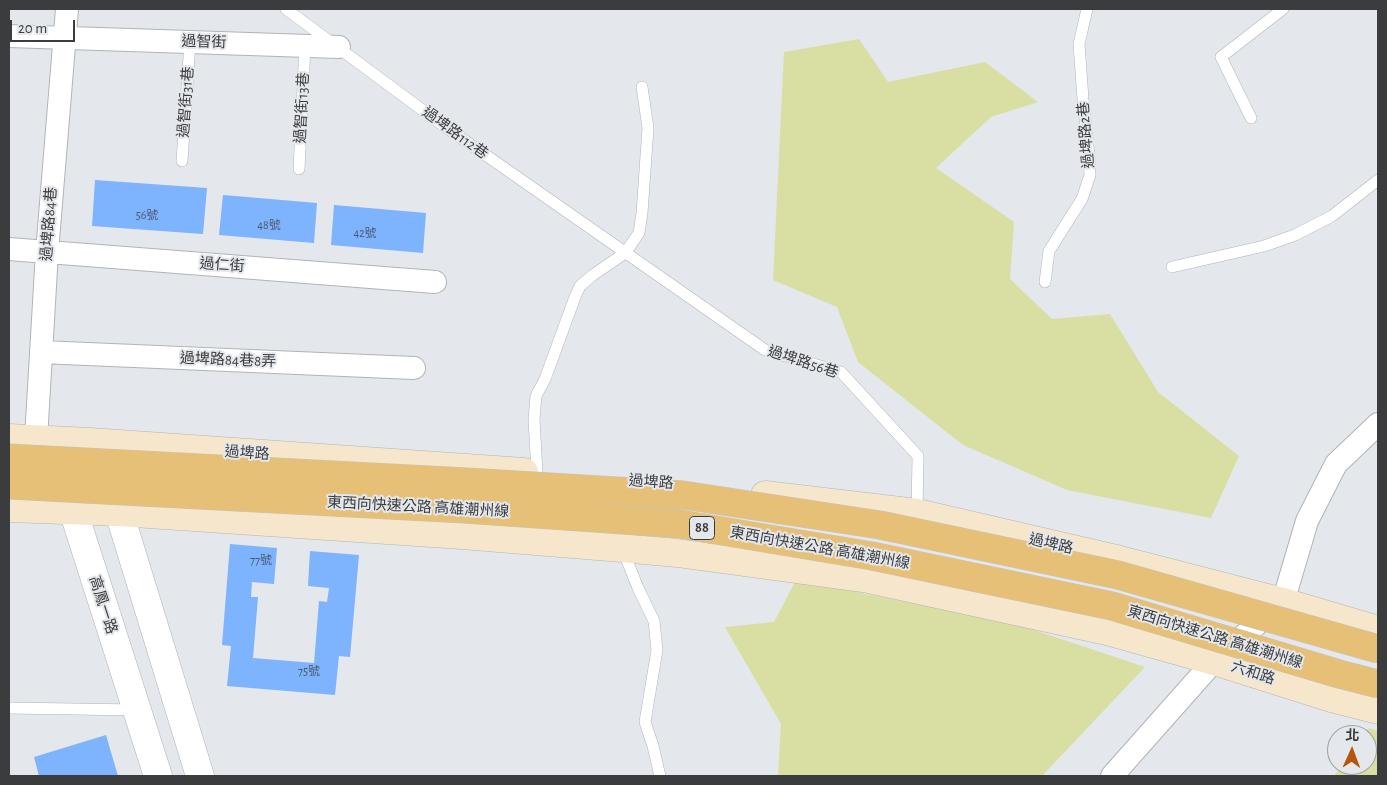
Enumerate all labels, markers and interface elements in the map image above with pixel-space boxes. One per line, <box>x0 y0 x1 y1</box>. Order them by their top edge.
scale bar <box>12 10 78 42</box>
text: 20 m <box>18 21 47 36</box>
street label: 過智街 <box>181 32 227 52</box>
street label: 過智街31巷 <box>175 66 197 138</box>
street label: 過智街13巷 <box>291 72 313 144</box>
street label: 過埤路2巷 <box>1074 101 1098 169</box>
street label: 過埤路112巷 <box>419 103 491 163</box>
street label: 過埤路84巷 <box>37 186 61 262</box>
house number: 56號 <box>136 208 158 222</box>
house number: 48號 <box>257 218 281 232</box>
house number: 42號 <box>353 226 377 240</box>
street label: 過仁街 <box>199 254 245 276</box>
street label: 過埤路56巷 <box>765 342 841 382</box>
street label: 過埤路84巷8弄 <box>179 349 277 371</box>
street label: 過埤路 <box>224 442 270 464</box>
street label: 過埤路 <box>628 471 674 493</box>
street label: 東西向快速公路 高雄潮州線 <box>326 493 510 521</box>
road number: 88 <box>690 516 714 540</box>
street label: 東西向快速公路 高雄潮州線 <box>729 523 911 573</box>
street label: 過埤路 <box>1027 530 1075 558</box>
house number: 77號 <box>250 553 272 567</box>
street label: 高鳳一路 <box>85 574 121 636</box>
street label: 東西向快速公路 高雄潮州線 <box>1125 602 1305 672</box>
street label: 六和路 <box>1229 657 1277 689</box>
house number: 75號 <box>298 664 320 678</box>
north arrow <box>1327 725 1377 775</box>
text: 北 <box>1345 729 1360 743</box>

